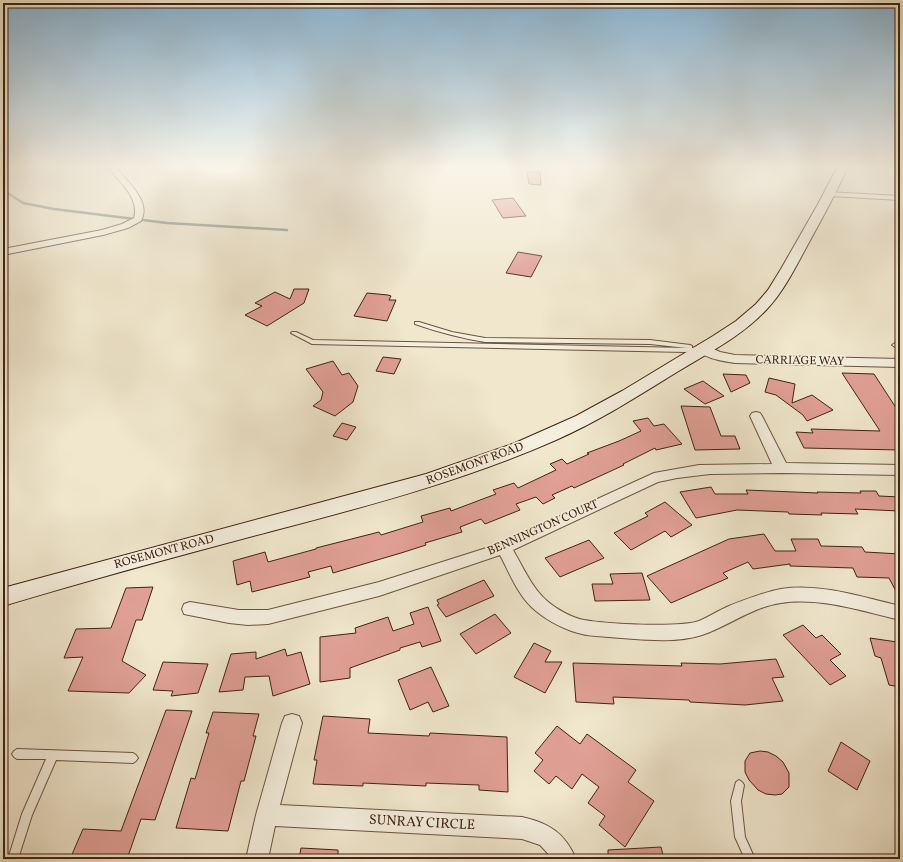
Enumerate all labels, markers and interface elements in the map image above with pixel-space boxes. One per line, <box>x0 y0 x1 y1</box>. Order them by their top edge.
street label: CARRIAGE WAY <box>755 352 845 370</box>
street label: ROSEMONT ROAD <box>424 439 526 489</box>
street label: BENNINGTON COURT <box>485 496 601 560</box>
street label: ROSEMONT ROAD <box>112 531 216 573</box>
street label: SUNRAY CIRCLE <box>368 811 476 835</box>

